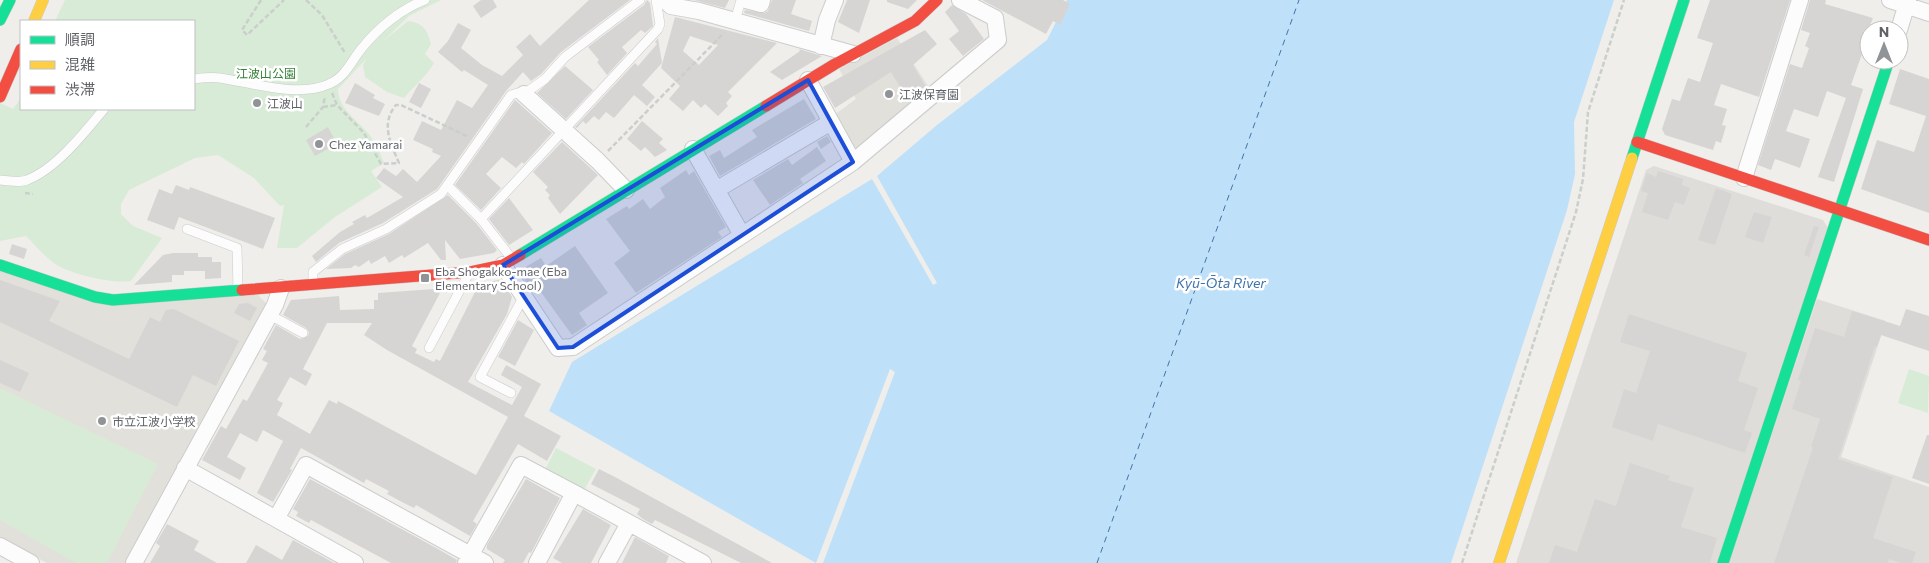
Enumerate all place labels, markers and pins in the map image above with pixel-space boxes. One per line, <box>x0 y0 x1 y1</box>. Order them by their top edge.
place label: 江波保育園 <box>899 87 959 101</box>
marker: 江波保育園 <box>883 88 895 100</box>
place label: 江波山 <box>267 96 303 110</box>
marker: 江波山 <box>251 97 263 109</box>
place label: Chez Yamarai <box>329 137 402 151</box>
marker: Chez Yamarai <box>313 138 325 150</box>
place label: Eba Shogakko-mae (Eba Elementary School) <box>435 264 567 292</box>
marker: Eba Shogakko-mae (Eba Elementary School) <box>419 272 431 284</box>
place label: 市立江波小学校 <box>112 414 196 428</box>
marker: 市立江波小学校 <box>96 415 108 427</box>

